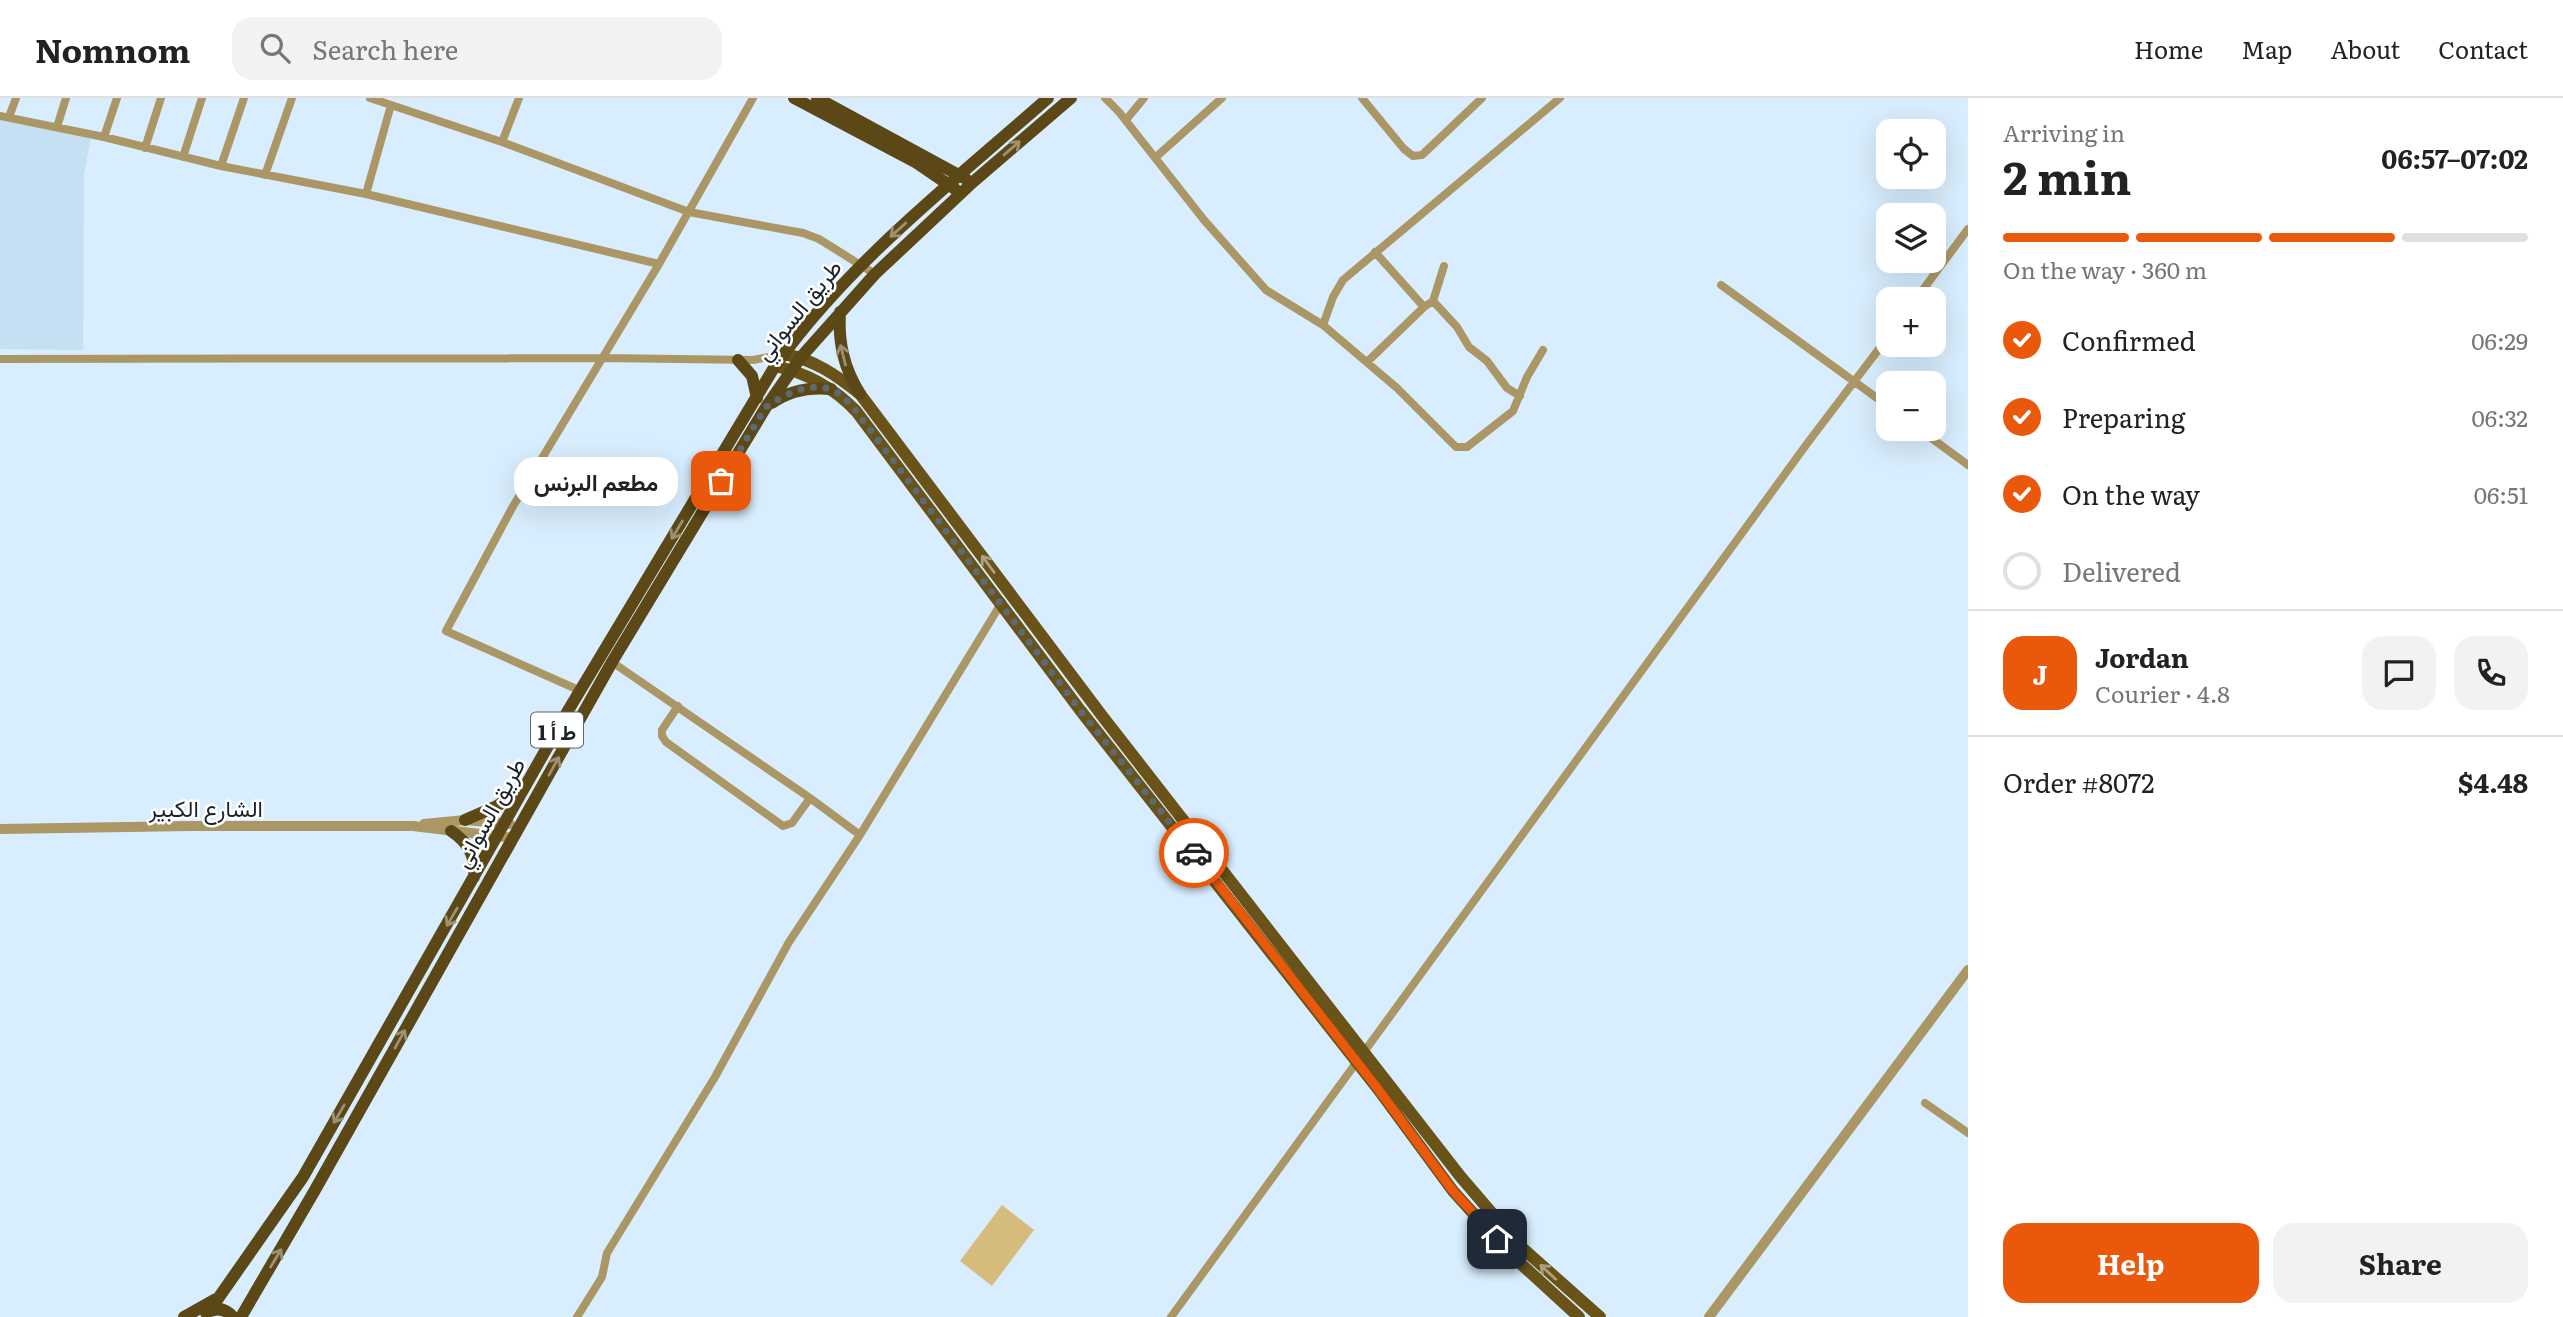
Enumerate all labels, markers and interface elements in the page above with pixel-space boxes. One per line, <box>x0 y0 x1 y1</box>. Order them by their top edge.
search box <box>232 17 722 80</box>
text: Nomnom <box>35 24 190 73</box>
icon: search <box>256 29 294 67</box>
text: Search here <box>312 29 458 68</box>
text: Home <box>2134 31 2203 66</box>
text: Map <box>2241 31 2292 66</box>
text: About <box>2330 31 2400 66</box>
text: Contact <box>2438 31 2528 66</box>
text: Arriving in <box>2003 115 2125 149</box>
map controls <box>1876 119 1946 441</box>
button: locate <box>1876 119 1946 189</box>
text: 06:57–07:02 <box>2381 138 2528 177</box>
one-way arrow <box>1003 141 1021 156</box>
text: 2 min <box>2003 141 2132 209</box>
button: layers <box>1876 203 1946 273</box>
one-way arrow <box>890 222 908 238</box>
street label: طريق السواني <box>745 251 852 370</box>
text: On the way · 360 m <box>2003 252 2207 286</box>
button: + <box>1876 287 1946 357</box>
text: Confirmed <box>2062 320 2196 359</box>
icon: check <box>2003 321 2041 359</box>
text: 06:29 <box>2471 323 2528 357</box>
one-way arrow <box>836 344 849 367</box>
button: − <box>1876 371 1946 441</box>
text: Preparing <box>2062 397 2185 436</box>
icon: check <box>2003 398 2041 436</box>
text: 06:32 <box>2471 400 2528 434</box>
pin <box>691 451 751 511</box>
callout: مطعم البرنس <box>514 456 679 506</box>
icon: bag <box>702 462 740 500</box>
text: مطعم البرنس <box>534 464 658 498</box>
text: On the way <box>2062 474 2200 513</box>
icon: check <box>2003 475 2041 513</box>
text: 06:51 <box>2474 477 2528 511</box>
one-way arrow <box>670 519 684 539</box>
text: Delivered <box>2062 551 2181 590</box>
one-way arrow <box>981 555 995 574</box>
button: chat <box>2362 636 2436 710</box>
button: phone <box>2454 636 2528 710</box>
text: Jordan <box>2095 637 2189 676</box>
text: J <box>2033 654 2047 693</box>
text: Courier · 4.8 <box>2095 676 2230 710</box>
road number: ط أ 1 <box>531 712 583 748</box>
street label: طريق السواني <box>444 750 536 875</box>
one-way arrow <box>547 756 561 776</box>
text: Order #8072 <box>2003 762 2154 801</box>
text: $4.48 <box>2458 762 2528 801</box>
street label: الشارع الكبير <box>148 790 263 825</box>
courier <box>1159 818 1229 888</box>
icon: car <box>1175 834 1213 872</box>
one-way arrow <box>445 906 459 926</box>
one-way arrow <box>393 1030 407 1050</box>
one-way arrow <box>332 1103 345 1124</box>
pin <box>1467 1209 1527 1269</box>
icon: home <box>1478 1220 1516 1258</box>
button: Help <box>2003 1223 2259 1303</box>
button: Share <box>2273 1223 2528 1303</box>
one-way arrow <box>269 1249 283 1269</box>
one-way arrow <box>1540 1264 1557 1281</box>

